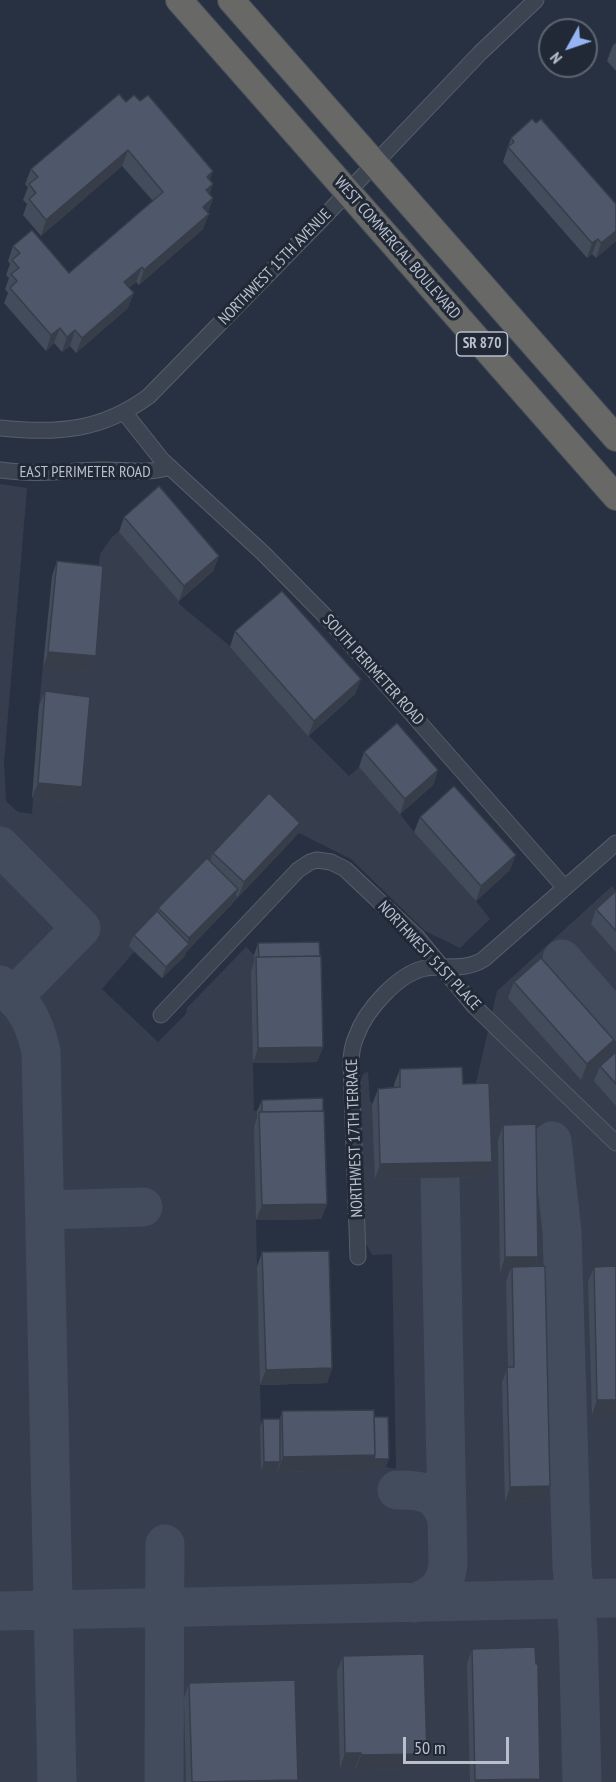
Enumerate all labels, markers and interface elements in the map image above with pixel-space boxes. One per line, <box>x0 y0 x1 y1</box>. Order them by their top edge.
north arrow <box>538 18 598 78</box>
text: N <box>545 49 566 68</box>
street label: WEST COMMERCIAL BOULEVARD <box>330 173 464 323</box>
street label: NORTHWEST 15TH AVENUE <box>215 205 335 329</box>
road number: SR 870 <box>456 332 508 356</box>
street label: EAST PERIMETER ROAD <box>19 462 151 482</box>
street label: SOUTH PERIMETER ROAD <box>318 611 428 729</box>
street label: NORTHWEST 51ST PLACE <box>373 897 485 1015</box>
street label: NORTHWEST 17TH TERRACE <box>343 1058 367 1218</box>
scale bar <box>406 1725 512 1763</box>
text: 50 m <box>414 1736 446 1759</box>

